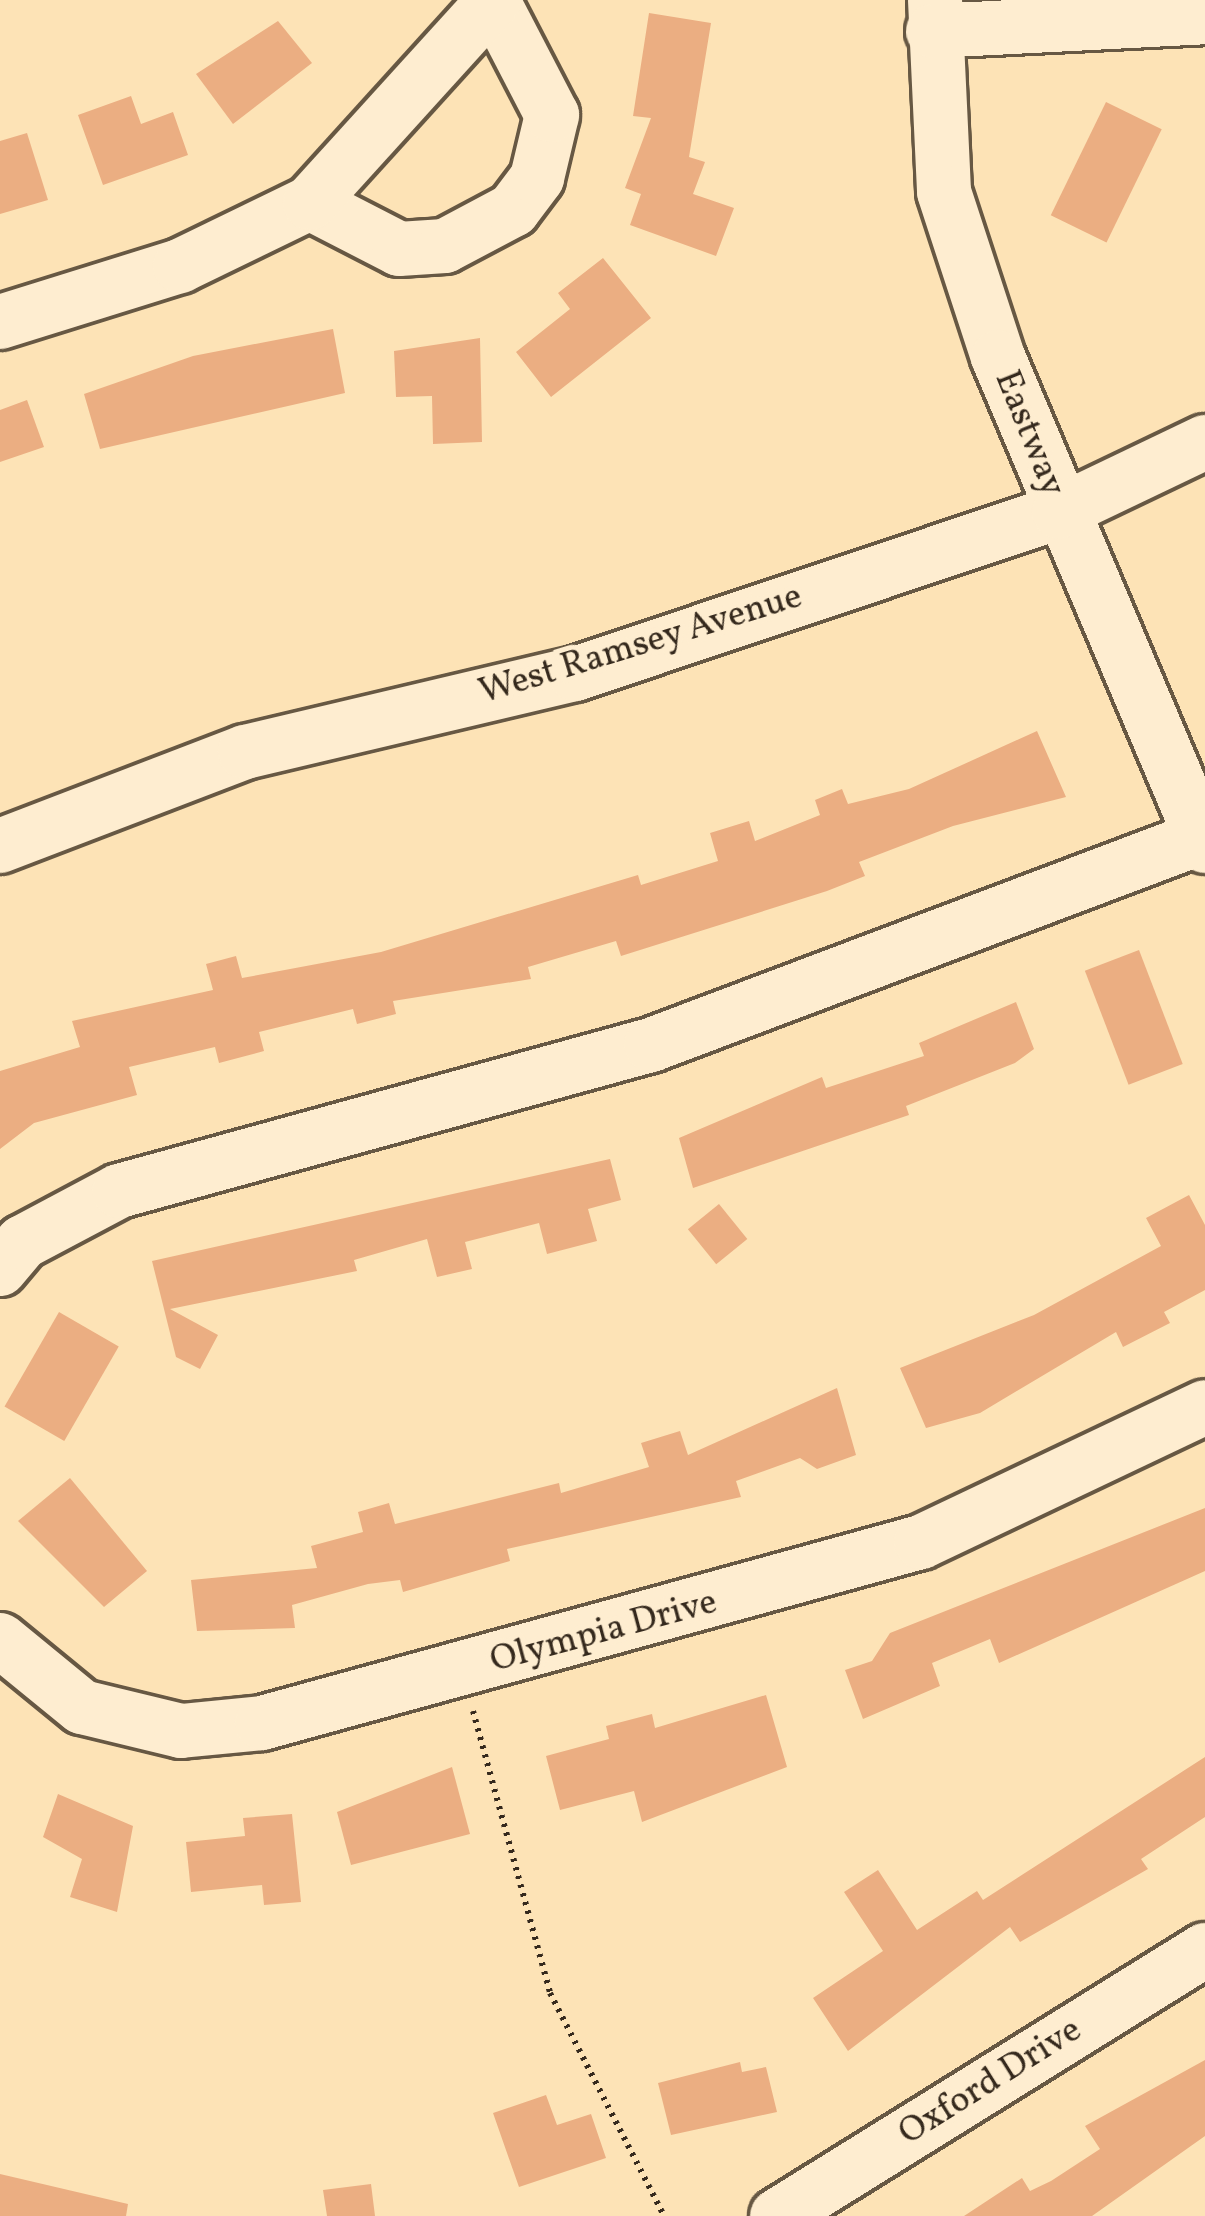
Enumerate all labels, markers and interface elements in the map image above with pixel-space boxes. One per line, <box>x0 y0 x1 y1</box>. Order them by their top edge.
street label: Eastway <box>983 365 1073 503</box>
street label: West Ramsey Avenue <box>474 576 808 716</box>
street label: Olympia Drive <box>486 1582 722 1684</box>
street label: Oxford Drive <box>892 2010 1090 2156</box>

